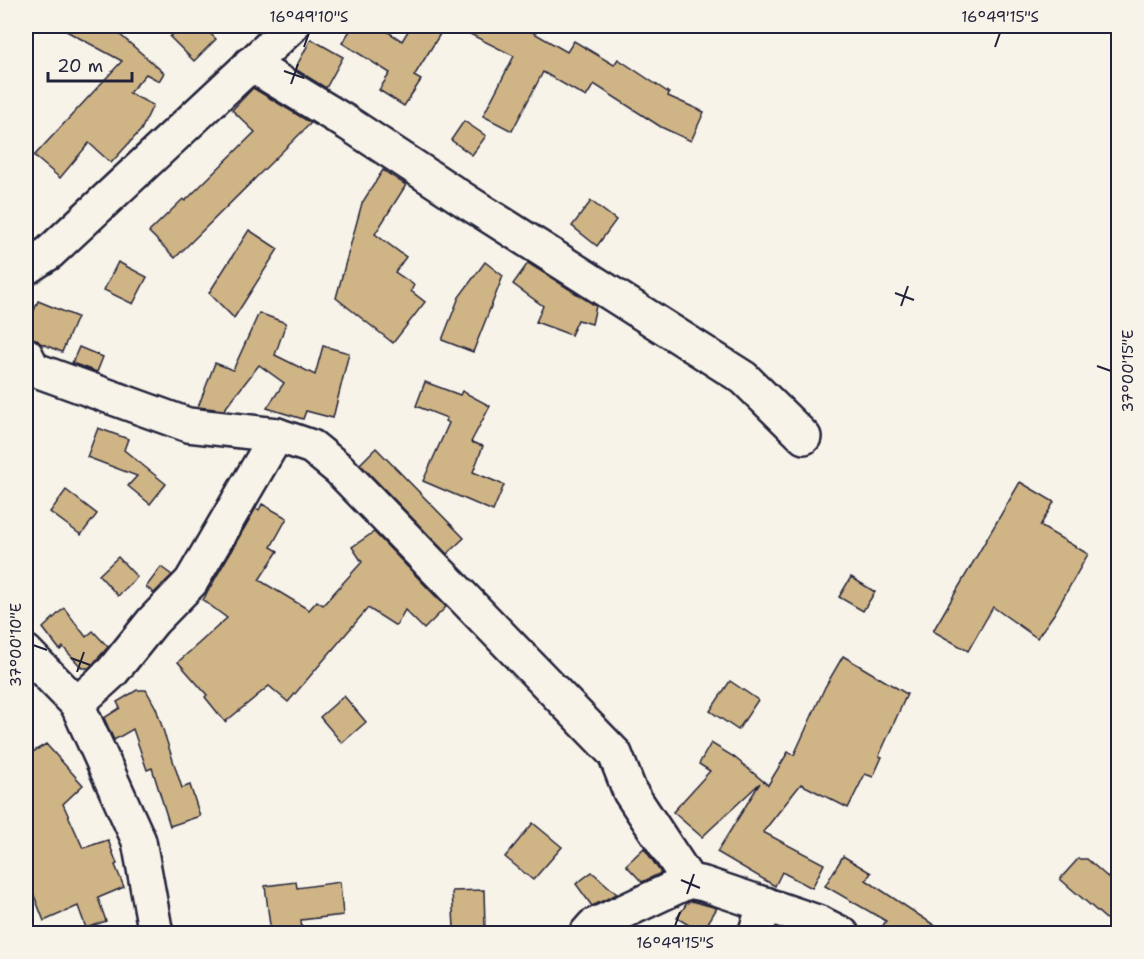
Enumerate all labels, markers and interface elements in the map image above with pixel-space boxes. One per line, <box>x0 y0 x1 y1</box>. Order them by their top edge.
text: 16°49'10"S <box>270 7 348 27</box>
text: 16°49'15"S <box>961 7 1039 27</box>
scale bar <box>48 45 132 83</box>
text: 20 m <box>57 54 103 78</box>
text: 37°00'15"E <box>1118 330 1138 412</box>
text: 37°00'10"E <box>6 603 26 687</box>
text: 16°49'15"S <box>636 933 714 953</box>

